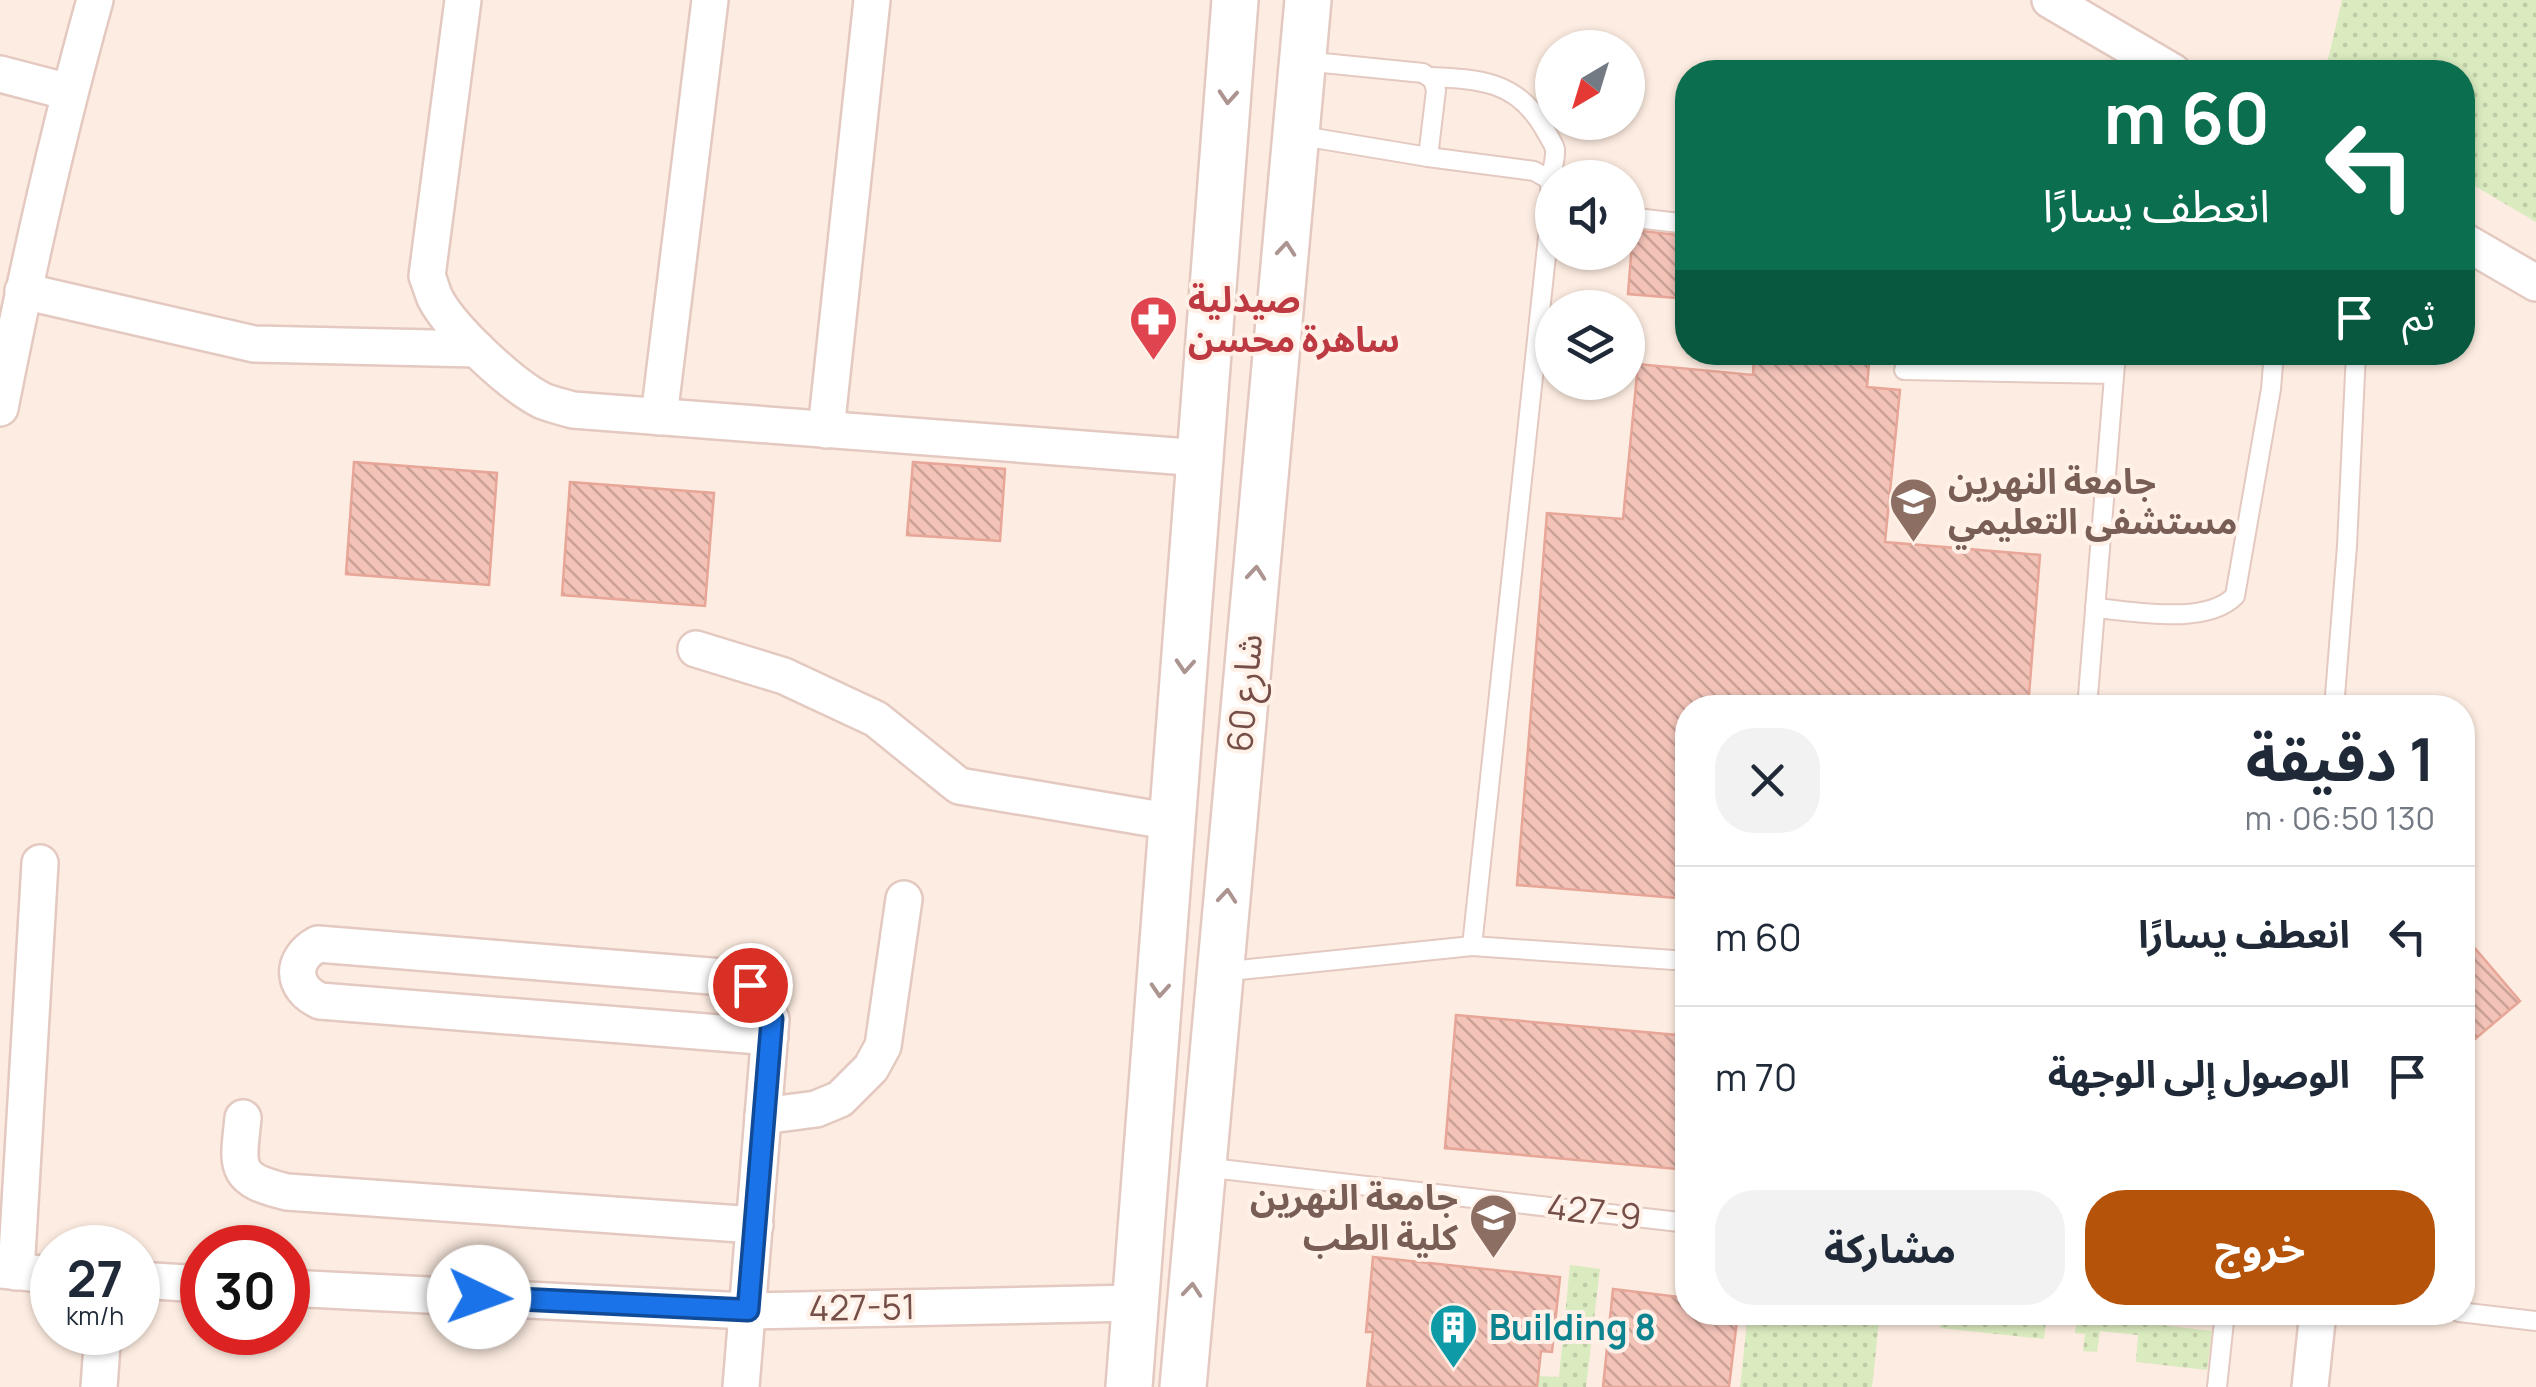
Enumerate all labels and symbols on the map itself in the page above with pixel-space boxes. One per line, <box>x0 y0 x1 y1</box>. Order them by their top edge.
north arrow <box>1535 30 1645 140</box>
one-way arrow <box>1218 90 1239 106</box>
one-way arrow <box>1274 241 1296 257</box>
place label: صيدلية ساهرة محسن <box>1188 275 1400 363</box>
pharmacy icon: صيدلية ساهرة محسن <box>1127 294 1179 362</box>
place label: جامعة النهرين مستشفى التعليمي <box>1948 457 2237 550</box>
school or university icon: جامعة النهرين مستشفى التعليمي <box>1887 476 1939 544</box>
one-way arrow <box>1245 564 1267 580</box>
street label: شارع 60 <box>1215 632 1276 754</box>
one-way arrow <box>1174 658 1196 674</box>
one-way arrow <box>1216 888 1237 904</box>
pin <box>708 943 793 1028</box>
one-way arrow <box>1149 982 1171 998</box>
place label: جامعة النهرين كلية الطب <box>1250 1173 1459 1261</box>
street label: 427-9 <box>1544 1181 1644 1241</box>
school or university icon: جامعة النهرين كلية الطب <box>1467 1192 1519 1260</box>
speed limit sign: 30 <box>180 1225 310 1355</box>
position arrow <box>427 1245 531 1349</box>
one-way arrow <box>1181 1281 1202 1297</box>
street label: 427-51 <box>808 1282 916 1332</box>
building icon: Building 8 <box>1428 1302 1480 1370</box>
place label: Building 8 <box>1489 1303 1656 1351</box>

